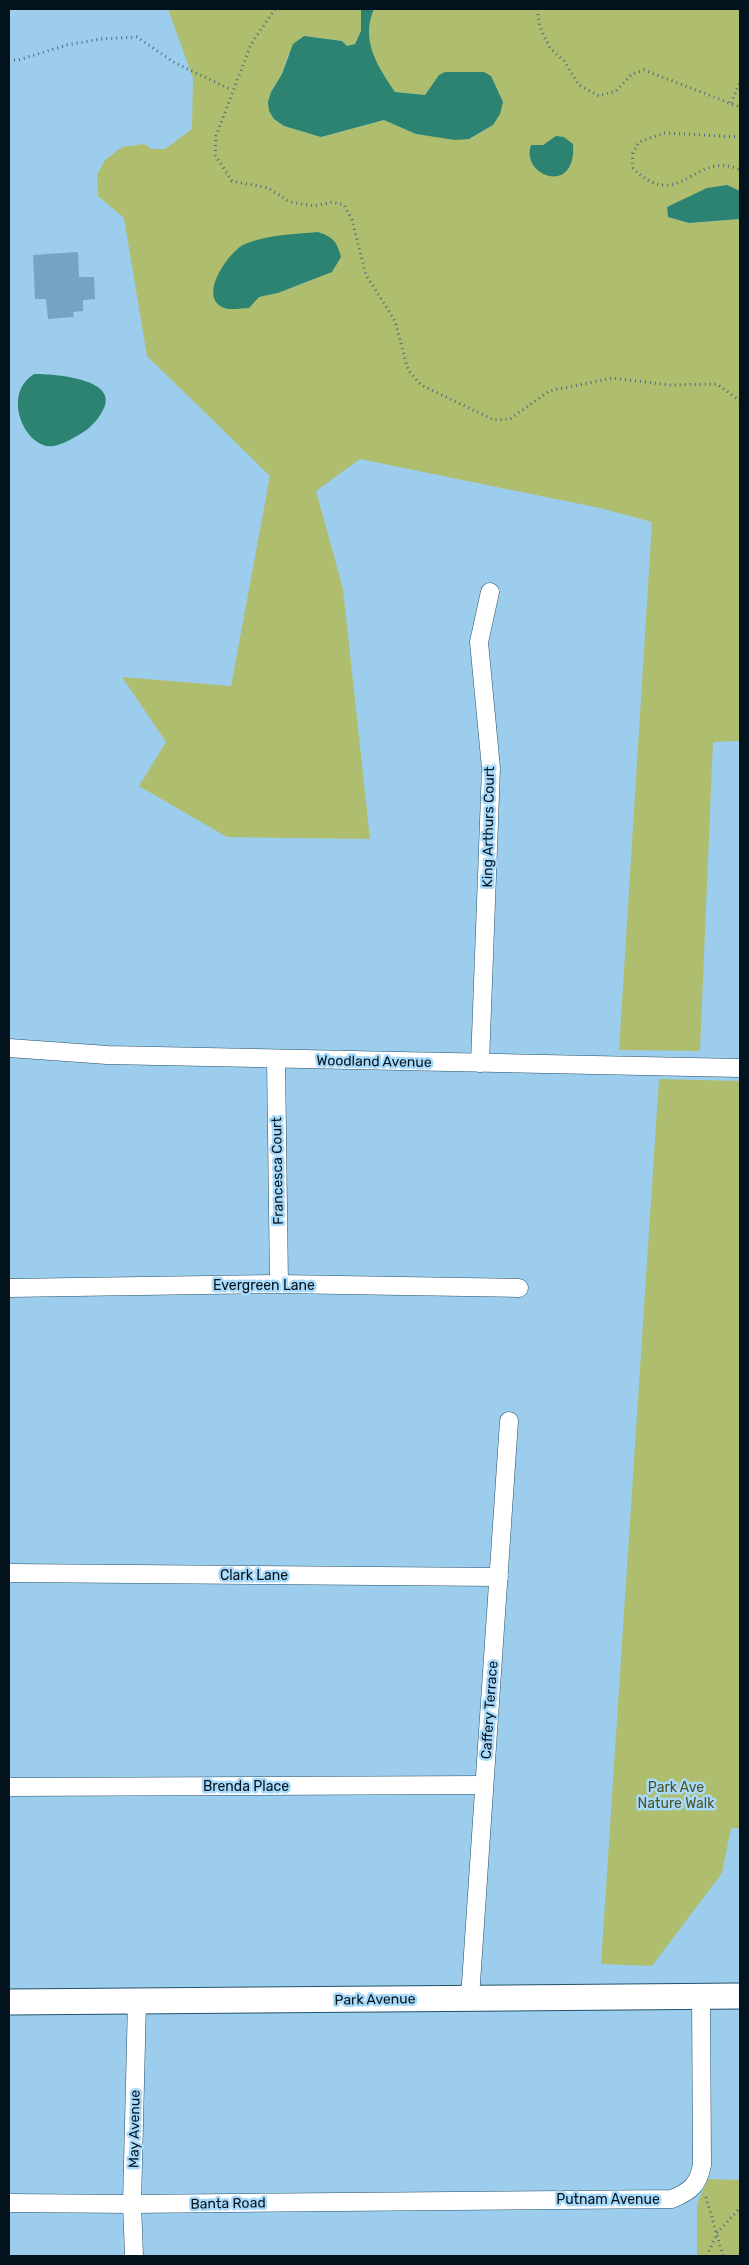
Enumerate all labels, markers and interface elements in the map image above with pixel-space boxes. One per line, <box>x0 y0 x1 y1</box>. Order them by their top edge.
street label: King Arthurs Court <box>479 766 498 888</box>
street label: Woodland Avenue <box>316 1052 432 1071</box>
street label: Francesca Court <box>268 1117 287 1225</box>
street label: Evergreen Lane <box>213 1277 315 1294</box>
street label: Clark Lane <box>220 1567 288 1584</box>
street label: Caffery Terrace <box>478 1660 501 1760</box>
street label: Brenda Place <box>203 1778 289 1795</box>
park label: Park Ave Nature Walk <box>638 1779 715 1812</box>
street label: Park Avenue <box>334 1990 416 2009</box>
street label: May Avenue <box>125 2090 144 2168</box>
street label: Putnam Avenue <box>556 2191 660 2208</box>
street label: Banta Road <box>190 2194 266 2213</box>

